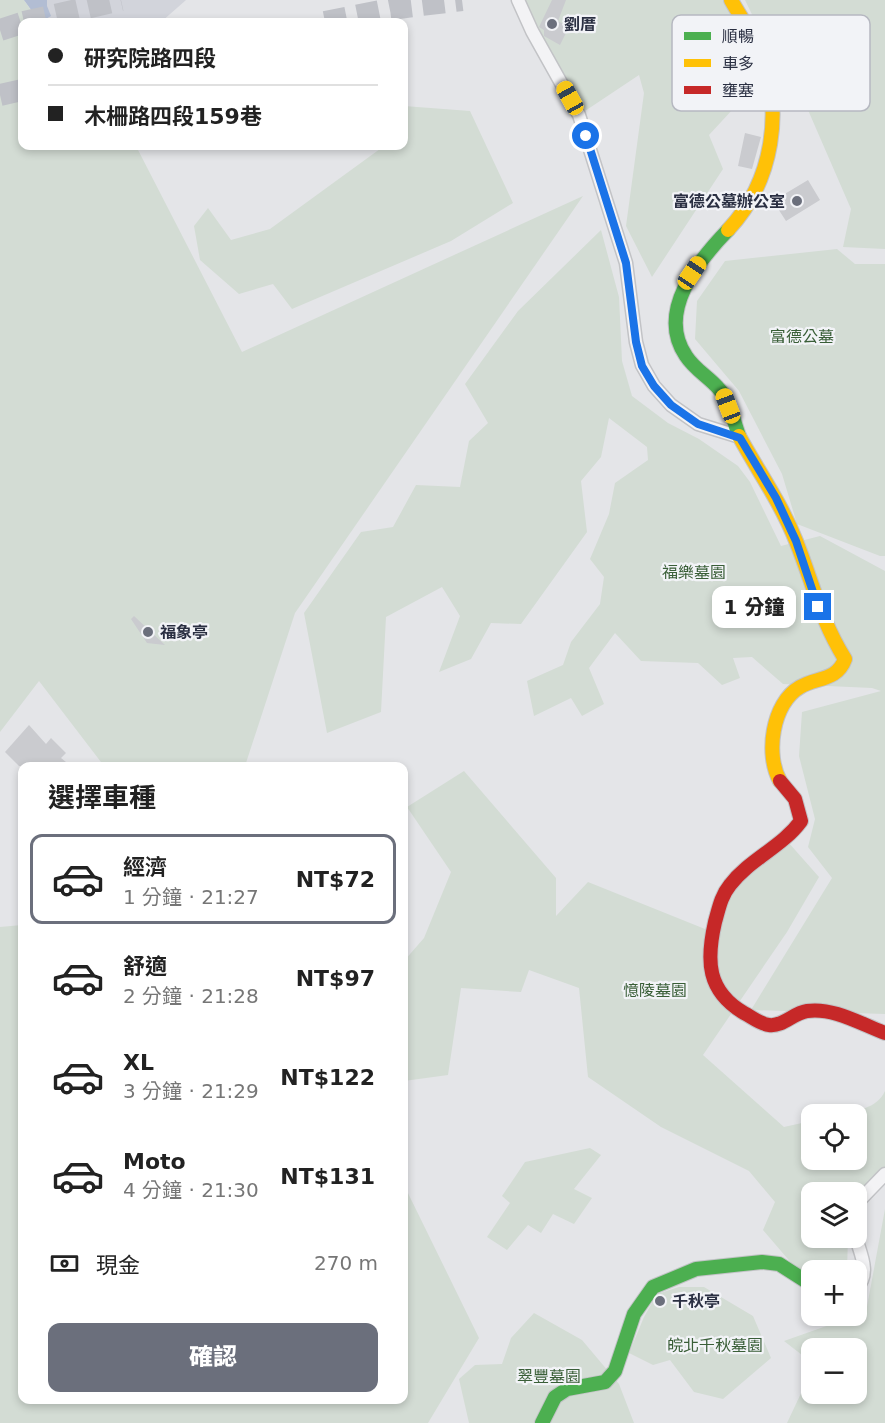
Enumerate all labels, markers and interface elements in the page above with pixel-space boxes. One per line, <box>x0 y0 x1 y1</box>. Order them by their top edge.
place label: 劉厝 <box>564 15 596 34</box>
legend <box>672 15 870 111</box>
marker: 劉厝 <box>545 17 559 31</box>
text: 順暢 <box>722 27 754 46</box>
text: 研究院路四段 <box>84 46 216 71</box>
text: 車多 <box>722 54 754 73</box>
car <box>553 78 587 118</box>
text: 壅塞 <box>722 81 754 100</box>
text: 木柵路四段159巷 <box>84 104 262 129</box>
route start <box>572 122 599 149</box>
place label: 富德公墓辦公室 <box>673 192 785 211</box>
marker: 富德公墓辦公室 <box>790 194 804 208</box>
car <box>674 253 710 293</box>
park label: 富德公墓 <box>770 327 834 346</box>
car <box>713 386 743 426</box>
park label: 福樂墓園 <box>662 563 726 582</box>
callout: 1 分鐘 <box>713 586 797 628</box>
route end <box>804 593 831 620</box>
text: 1 分鐘 <box>724 595 784 619</box>
place label: 福象亭 <box>160 623 208 642</box>
marker: 福象亭 <box>141 625 155 639</box>
text: 選擇車種 <box>48 782 156 813</box>
icon: car <box>51 852 105 906</box>
text: 經濟 <box>123 855 167 880</box>
text: NT$72 <box>296 867 375 892</box>
text: 1 分鐘 · 21:27 <box>123 885 259 909</box>
icon: car <box>51 951 105 1005</box>
text: 舒適 <box>123 954 167 979</box>
text: NT$97 <box>296 966 375 991</box>
park label: 憶陵墓園 <box>623 981 687 1000</box>
text: 2 分鐘 · 21:28 <box>123 984 259 1008</box>
icon: car <box>51 1050 105 1104</box>
text: XL <box>123 1050 154 1075</box>
text: NT$122 <box>280 1065 375 1090</box>
text: 3 分鐘 · 21:29 <box>123 1079 259 1103</box>
map controls <box>801 1104 867 1404</box>
button: locate <box>801 1104 867 1170</box>
icon: car <box>51 1149 105 1203</box>
text: Moto <box>123 1149 186 1174</box>
text: NT$131 <box>280 1164 375 1189</box>
text: 4 分鐘 · 21:30 <box>123 1178 259 1202</box>
button: layers <box>801 1182 867 1248</box>
icon: cash <box>48 1247 81 1280</box>
text: 270 m <box>314 1251 378 1275</box>
text: 現金 <box>96 1253 140 1278</box>
button: + <box>801 1260 867 1326</box>
place label: 千秋亭 <box>672 1292 720 1311</box>
marker: 千秋亭 <box>653 1294 667 1308</box>
button: 確認 <box>48 1323 378 1392</box>
park label: 皖北千秋墓園 <box>667 1336 763 1355</box>
button: − <box>801 1338 867 1404</box>
park label: 翠豐墓園 <box>517 1367 581 1386</box>

